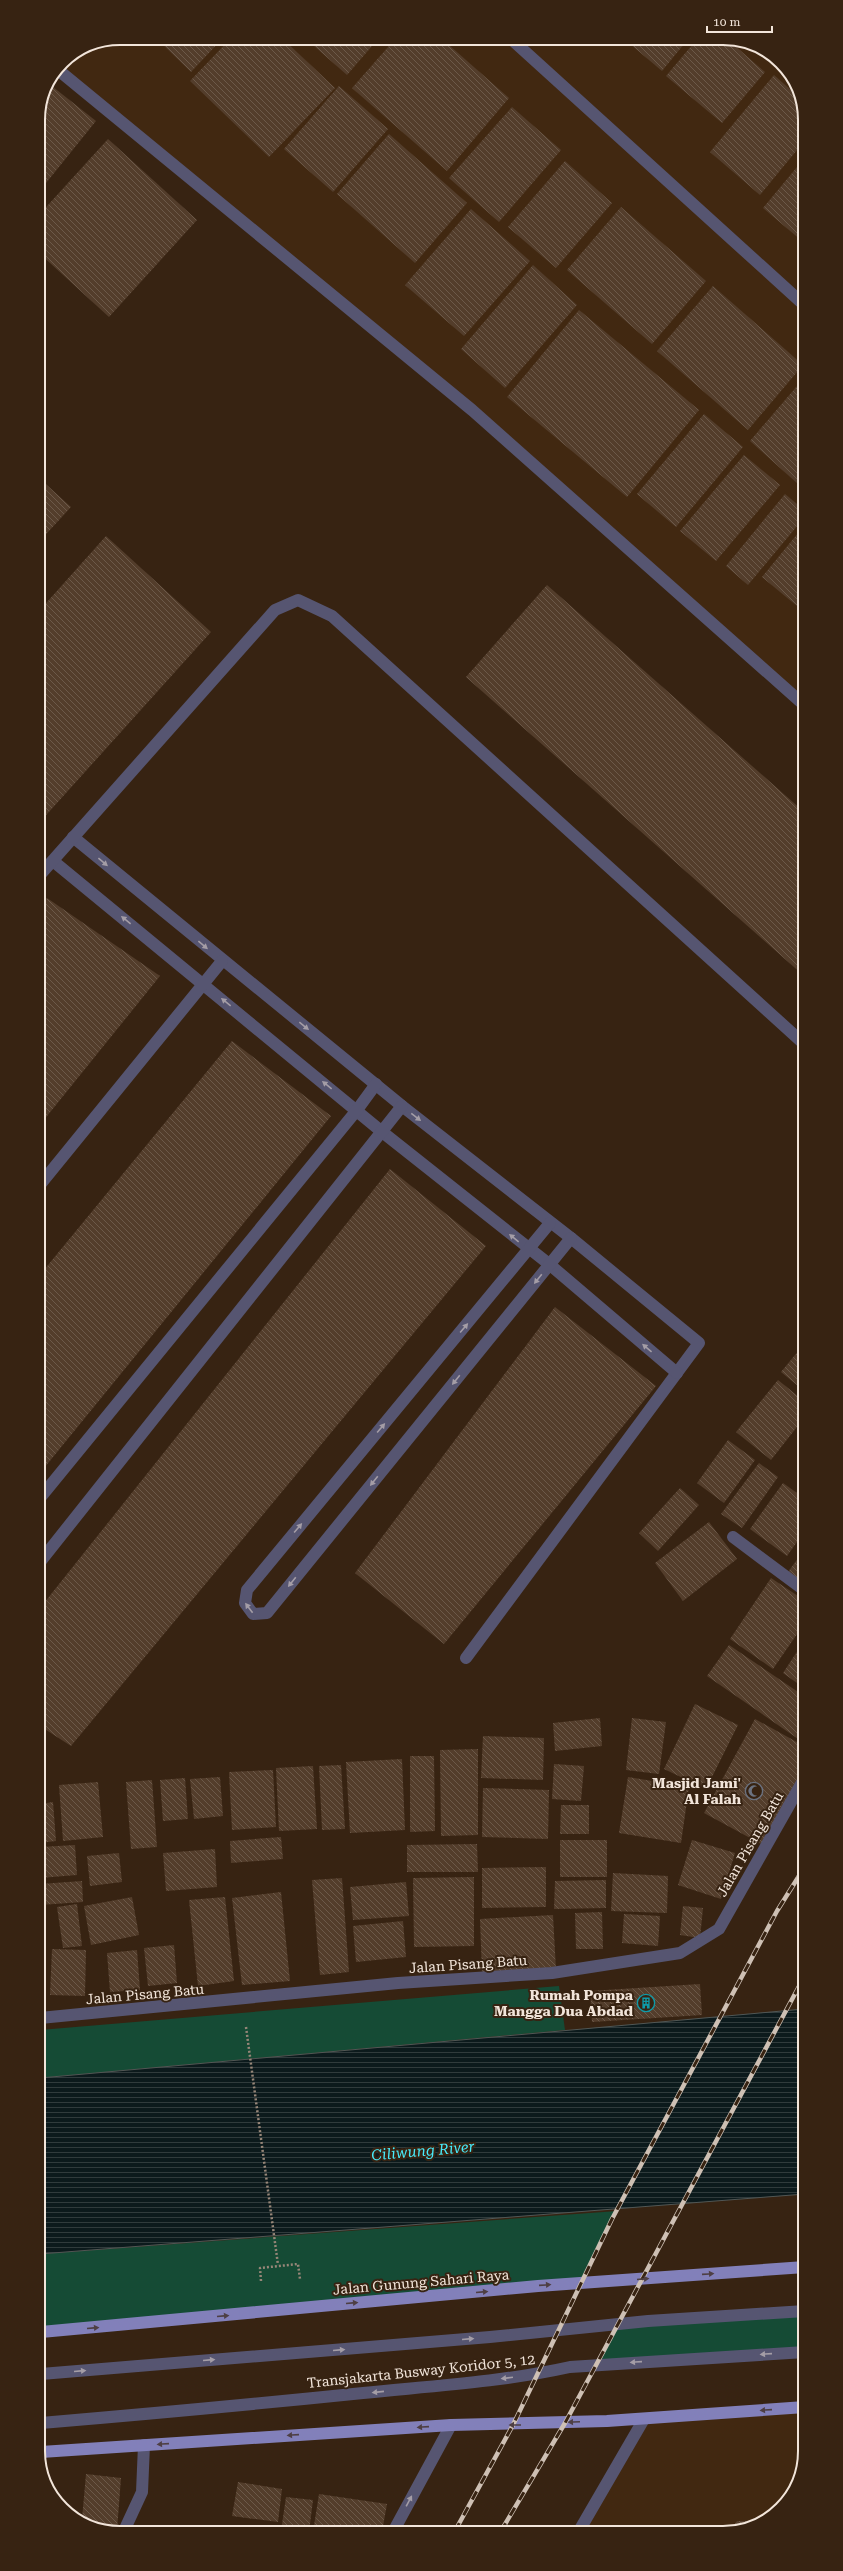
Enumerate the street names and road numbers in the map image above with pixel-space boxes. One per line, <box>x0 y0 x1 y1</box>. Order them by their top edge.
street label: Jalan Pisang Batu <box>713 1788 787 1899</box>
street label: Jalan Pisang Batu <box>408 1952 528 1976</box>
street label: Jalan Pisang Batu <box>85 1981 205 2007</box>
street label: Jalan Gunung Sahari Raya <box>332 2266 510 2298</box>
street label: Transjakarta Busway Koridor 5, 12 <box>306 2351 536 2391</box>

